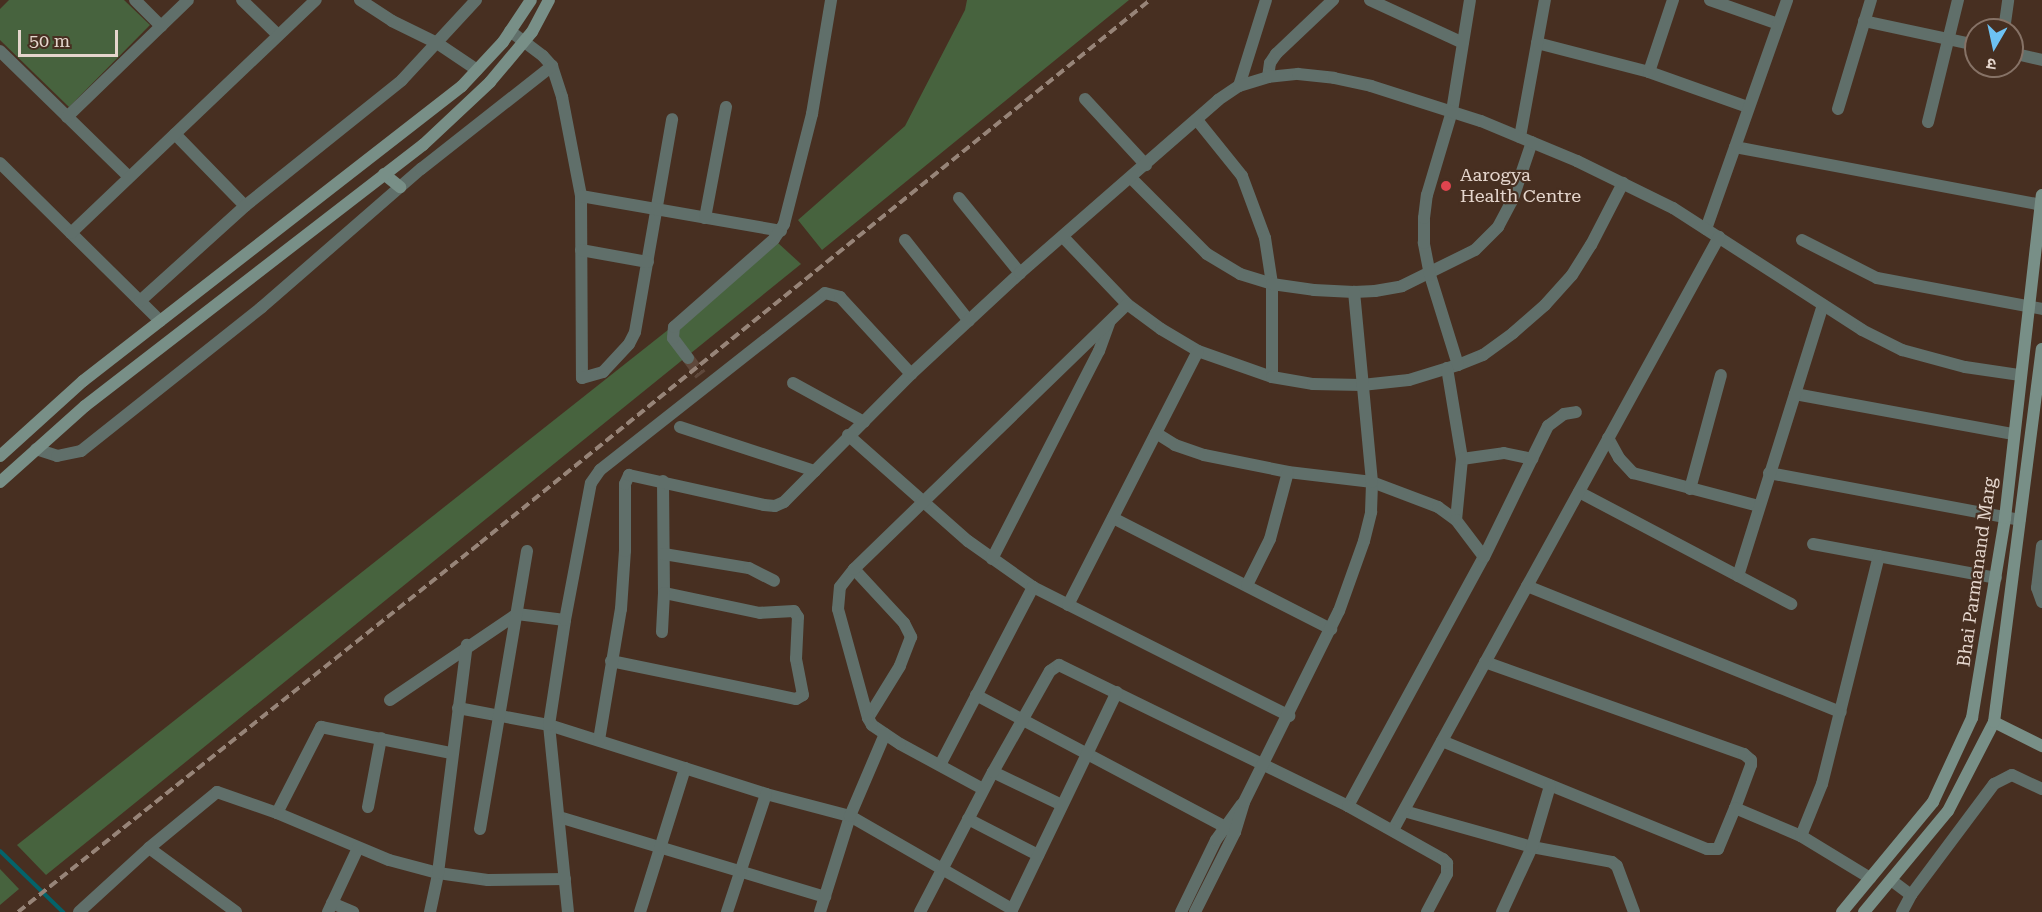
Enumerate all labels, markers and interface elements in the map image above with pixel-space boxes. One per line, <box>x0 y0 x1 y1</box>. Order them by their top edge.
scale bar <box>21 18 122 56</box>
north arrow <box>1964 18 2024 78</box>
text: 50 m <box>29 30 70 51</box>
text: उ <box>1985 54 1998 74</box>
place label: Aarogya Health Centre <box>1460 165 1581 207</box>
marker: Aarogya Health Centre <box>1437 177 1455 195</box>
street label: Bhai Parmanand Marg <box>1953 476 2001 668</box>

